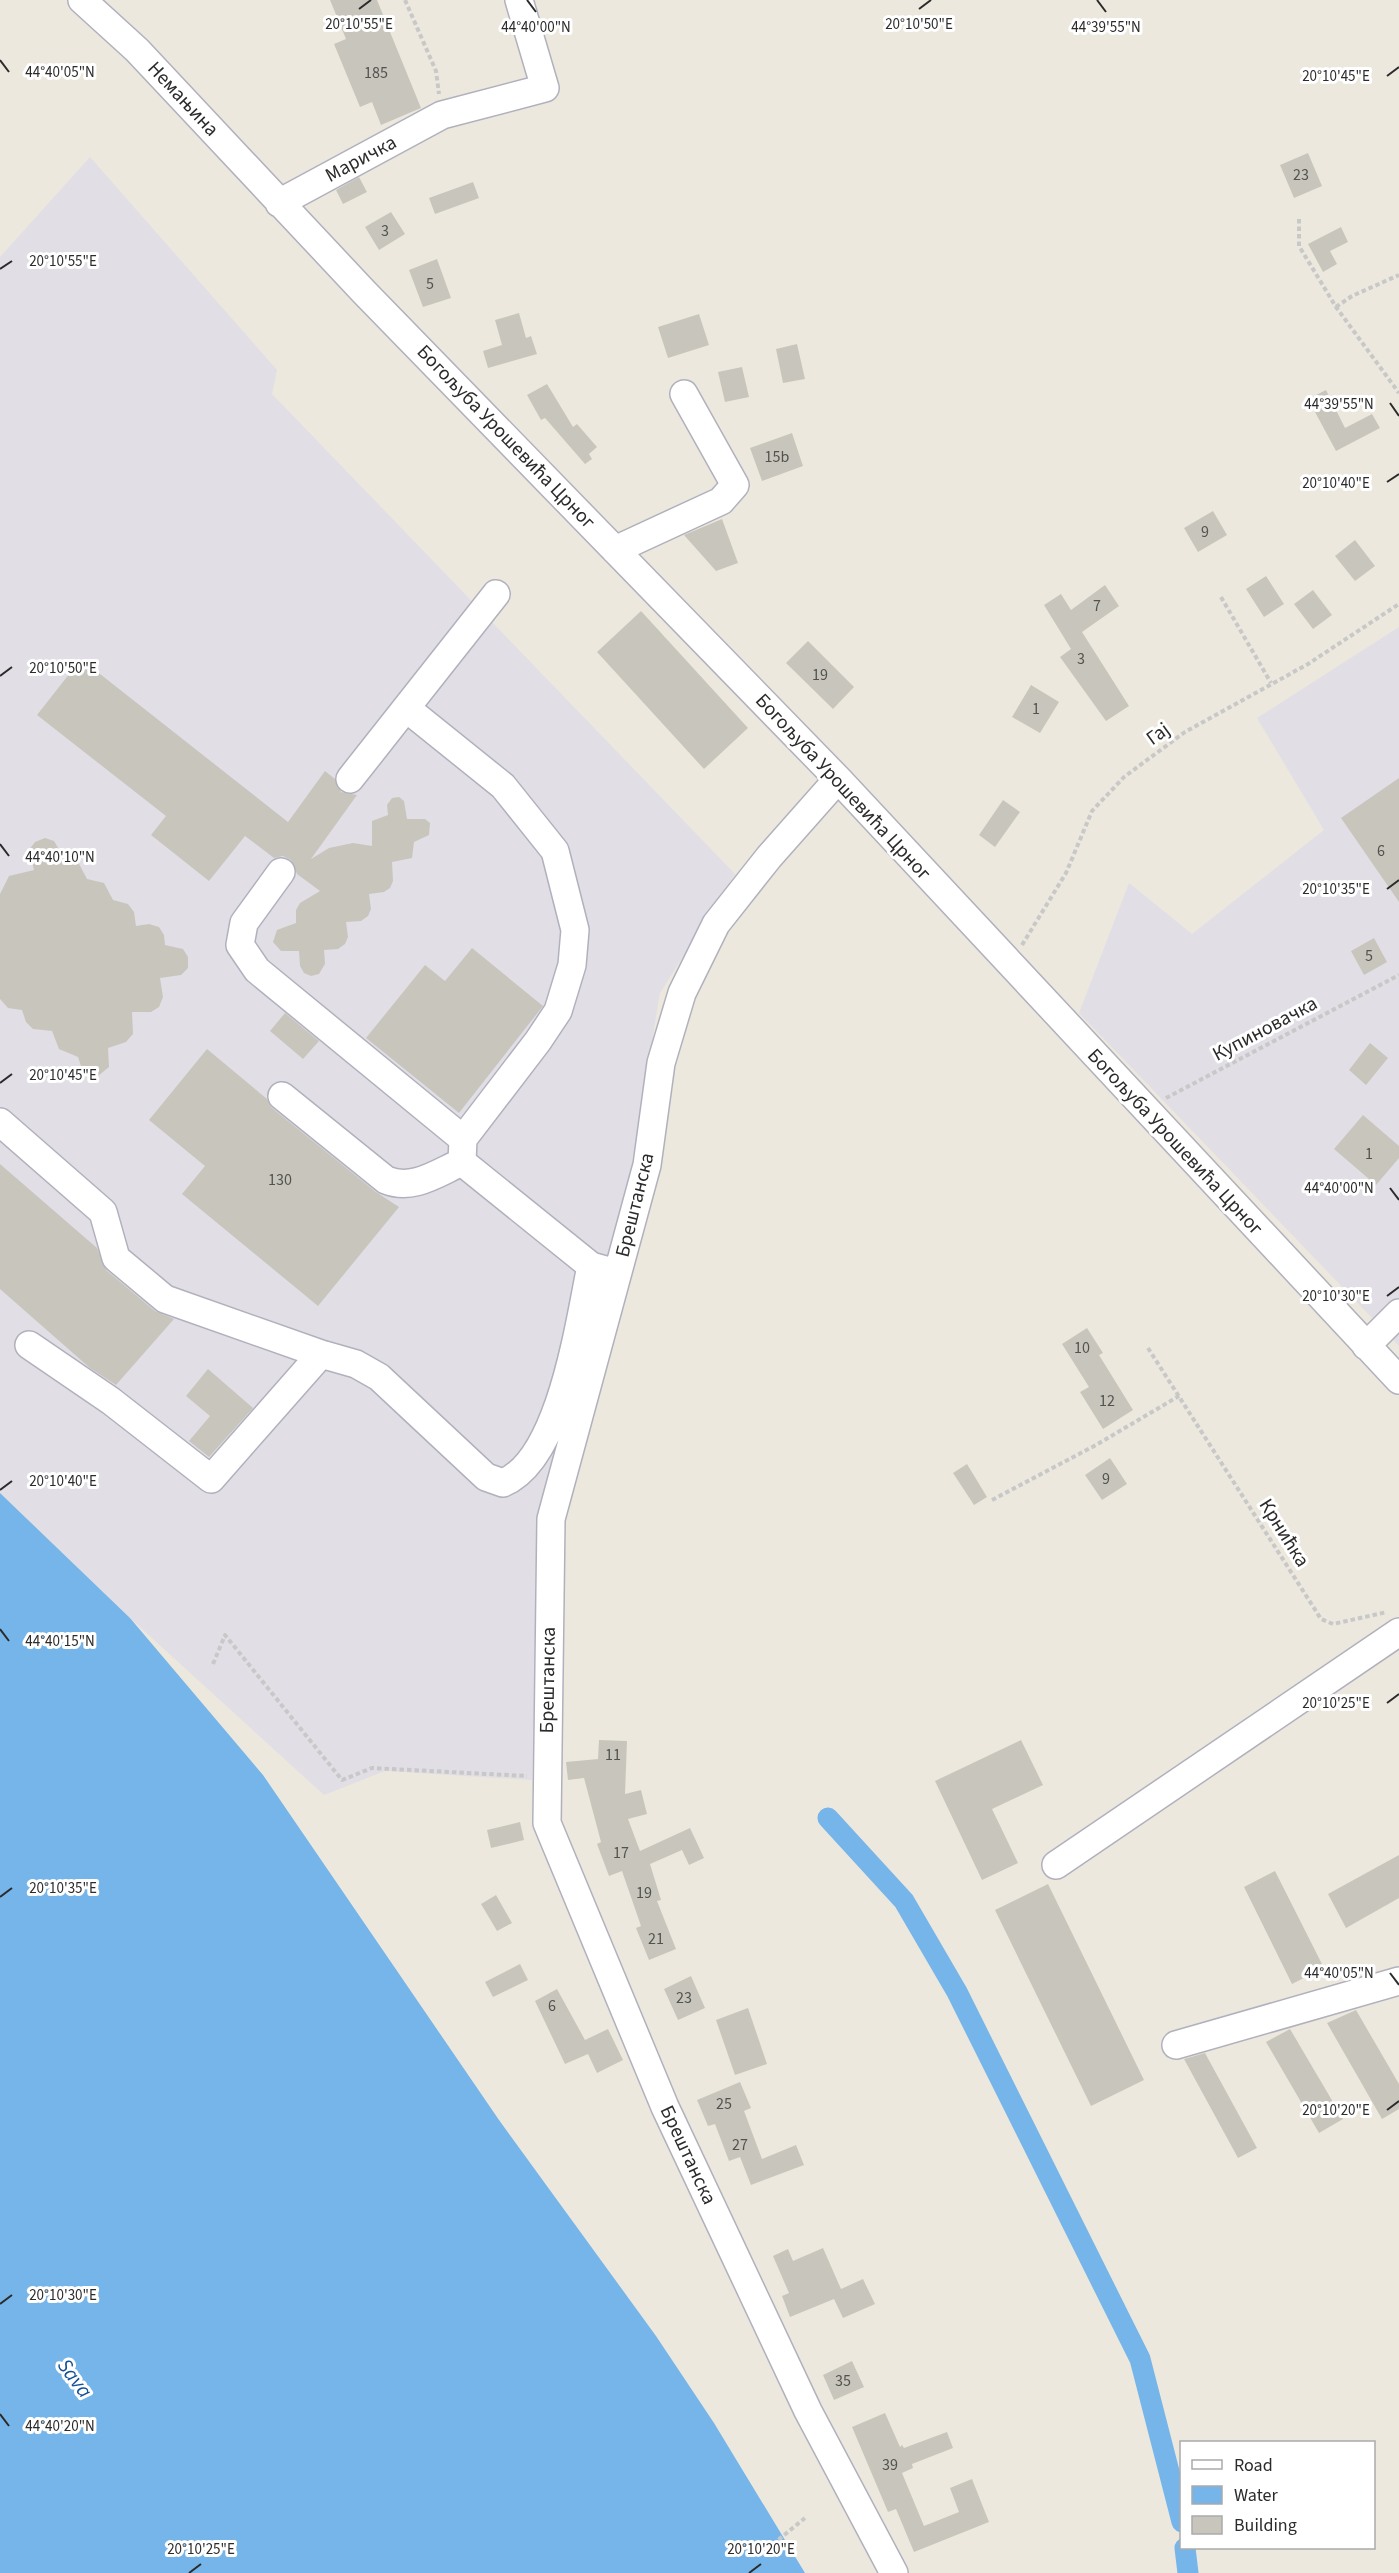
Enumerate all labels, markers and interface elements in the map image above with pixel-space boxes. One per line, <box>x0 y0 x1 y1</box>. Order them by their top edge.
text: 20°10'55"E <box>325 14 393 35</box>
text: 20°10'50"E <box>885 14 953 35</box>
text: 44°40'00"N <box>501 17 571 38</box>
text: 44°39'55"N <box>1071 17 1141 38</box>
street label: Немањина <box>141 55 225 143</box>
text: 44°40'05"N <box>25 62 95 83</box>
house number: 185 <box>364 62 388 84</box>
text: 20°10'45"E <box>1302 66 1370 87</box>
street label: Маричка <box>320 129 402 189</box>
house number: 23 <box>1293 164 1309 186</box>
house number: 3 <box>381 220 389 242</box>
text: 20°10'55"E <box>29 251 97 272</box>
house number: 5 <box>426 273 434 295</box>
street label: Богољуба Урошевића Црног <box>410 339 602 535</box>
text: 44°39'55"N <box>1304 394 1374 415</box>
house number: 15b <box>765 446 790 468</box>
text: 20°10'40"E <box>1302 473 1370 494</box>
house number: 9 <box>1201 521 1209 543</box>
house number: 7 <box>1093 595 1101 617</box>
house number: 3 <box>1077 648 1085 670</box>
text: 20°10'50"E <box>29 658 97 679</box>
house number: 19 <box>812 664 828 686</box>
street label: Богољуба Урошевића Црног <box>749 687 937 887</box>
house number: 1 <box>1032 698 1040 720</box>
street label: Гај <box>1140 716 1176 752</box>
house number: 6 <box>1377 840 1385 862</box>
text: 44°40'10"N <box>25 847 95 868</box>
text: 20°10'35"E <box>1302 879 1370 900</box>
house number: 5 <box>1365 945 1373 967</box>
street label: Купиновачка <box>1208 990 1322 1068</box>
street label: Богољуба Урошевића Црног <box>1081 1042 1269 1242</box>
text: 20°10'45"E <box>29 1065 97 1086</box>
house number: 1 <box>1365 1143 1373 1165</box>
street label: Брештанска <box>609 1150 661 1260</box>
house number: 130 <box>268 1169 292 1191</box>
text: 44°40'00"N <box>1304 1178 1374 1199</box>
text: 20°10'30"E <box>1302 1286 1370 1307</box>
house number: 10 <box>1074 1337 1090 1359</box>
house number: 12 <box>1099 1390 1115 1412</box>
house number: 9 <box>1102 1468 1110 1490</box>
text: 20°10'40"E <box>29 1471 97 1492</box>
street label: Крнићка <box>1252 1493 1316 1573</box>
street label: Брештанска <box>533 1626 563 1734</box>
text: 44°40'15"N <box>25 1631 95 1652</box>
text: 20°10'25"E <box>1302 1693 1370 1714</box>
house number: 11 <box>605 1744 621 1766</box>
house number: 17 <box>613 1842 629 1864</box>
text: 20°10'35"E <box>29 1878 97 1899</box>
house number: 19 <box>636 1882 652 1904</box>
house number: 21 <box>648 1928 664 1950</box>
text: 44°40'05"N <box>1304 1963 1374 1984</box>
house number: 23 <box>676 1987 692 2009</box>
house number: 6 <box>548 1995 556 2017</box>
house number: 25 <box>716 2093 732 2115</box>
text: 20°10'20"E <box>1302 2100 1370 2121</box>
street label: Брештанска <box>653 2101 723 2209</box>
house number: 27 <box>732 2134 748 2156</box>
text: 20°10'30"E <box>29 2285 97 2306</box>
water label: Sava <box>50 2352 100 2404</box>
house number: 35 <box>835 2370 851 2392</box>
text: 44°40'20"N <box>25 2416 95 2437</box>
legend <box>1180 2441 1375 2549</box>
text: Road <box>1234 2453 1273 2478</box>
house number: 39 <box>882 2454 898 2476</box>
text: Water <box>1234 2483 1278 2508</box>
text: Building <box>1234 2513 1297 2538</box>
text: 20°10'25"E <box>167 2539 235 2560</box>
text: 20°10'20"E <box>727 2539 795 2560</box>

